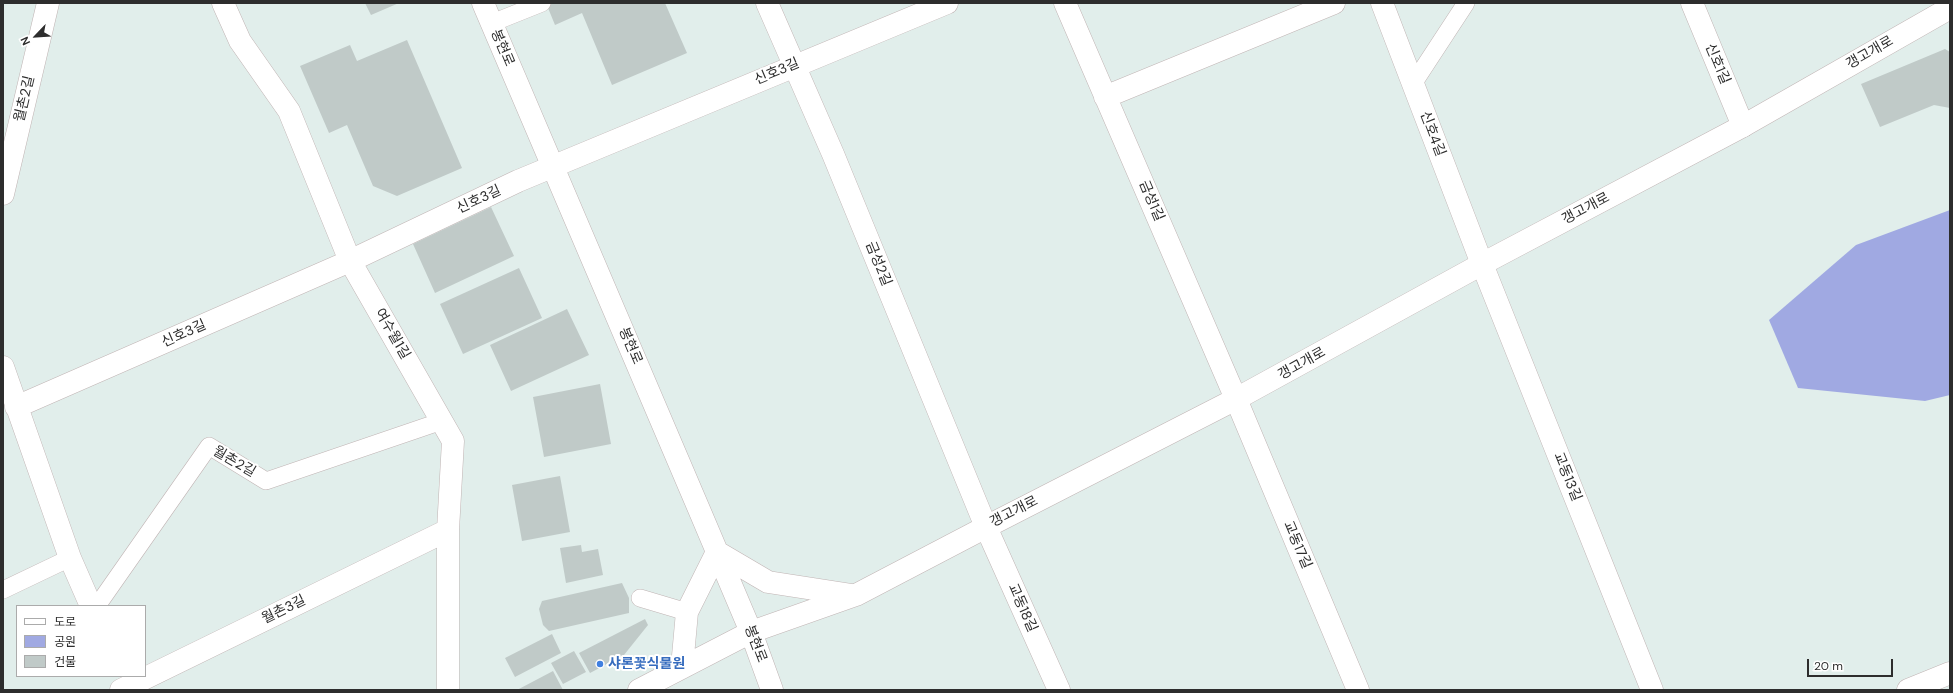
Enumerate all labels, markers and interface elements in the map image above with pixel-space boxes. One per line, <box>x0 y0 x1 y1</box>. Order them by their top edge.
north arrow <box>16 16 56 56</box>
street label: 봉현로 <box>487 27 517 69</box>
street label: 갱고개로 <box>1843 33 1897 73</box>
text: N <box>17 34 33 48</box>
street label: 신호1길 <box>1701 41 1733 87</box>
street label: 신호3길 <box>752 55 802 89</box>
street label: 월촌2길 <box>12 74 38 124</box>
street label: 신호4길 <box>1416 109 1448 159</box>
street label: 금성1길 <box>1135 178 1167 224</box>
street label: 신호3길 <box>454 182 504 218</box>
street label: 갱고개로 <box>1559 189 1613 229</box>
street label: 금성2길 <box>861 239 895 289</box>
street label: 여수월1길 <box>371 306 413 362</box>
street label: 신호3길 <box>159 317 209 351</box>
street label: 봉현로 <box>615 325 645 367</box>
street label: 갱고개로 <box>1275 344 1329 384</box>
street label: 월촌2길 <box>210 443 258 481</box>
street label: 교동13길 <box>1550 450 1584 504</box>
street label: 갱고개로 <box>987 493 1041 531</box>
street label: 교동17길 <box>1279 518 1315 572</box>
street label: 교동18길 <box>1004 581 1040 635</box>
street label: 월촌3길 <box>259 592 309 628</box>
legend <box>16 605 146 677</box>
text: 도로 <box>54 614 76 630</box>
street label: 봉현로 <box>740 623 770 665</box>
text: 공원 <box>54 634 76 650</box>
scale bar <box>1809 651 1895 677</box>
text: 건물 <box>54 654 76 670</box>
place label: 샤론꽃식물원 <box>608 656 685 672</box>
text: 20 m <box>1814 658 1843 674</box>
marker: 샤론꽃식물원 <box>595 659 605 669</box>

